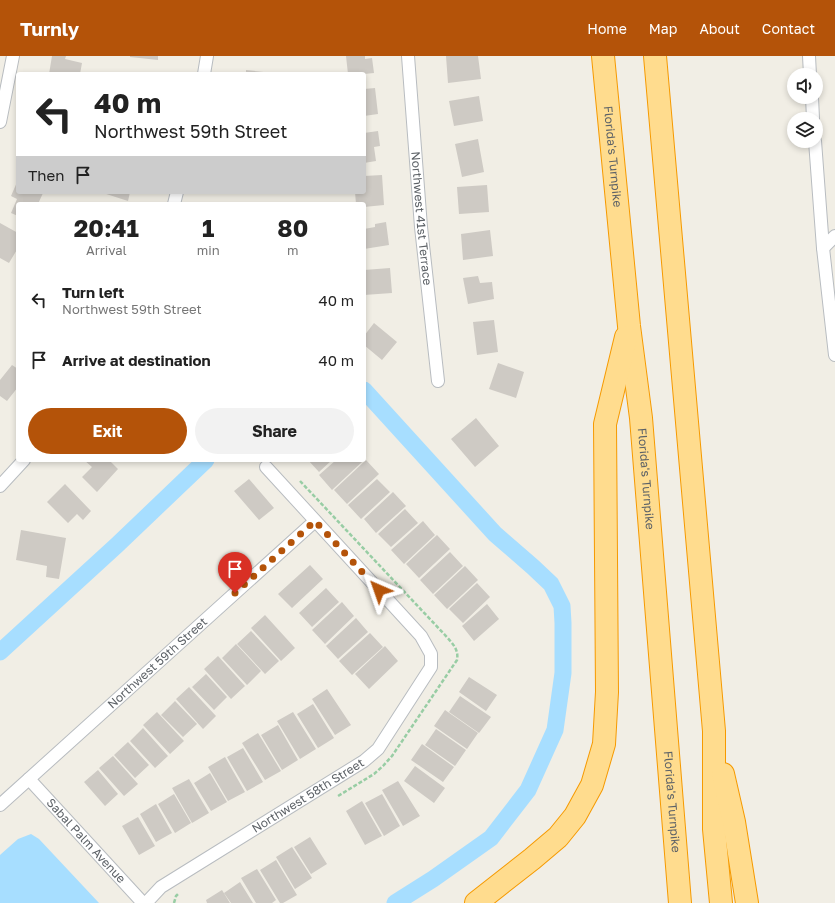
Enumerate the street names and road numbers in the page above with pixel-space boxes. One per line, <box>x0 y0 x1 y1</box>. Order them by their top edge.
street label: Florida's Turnpike <box>601 105 626 208</box>
street label: Northwest 41st Terrace <box>408 151 435 286</box>
street label: Florida's Turnpike <box>635 427 658 530</box>
street label: Northwest 59th Street <box>104 614 210 711</box>
street label: Florida's Turnpike <box>661 750 684 853</box>
street label: Northwest 58th Street <box>249 755 367 836</box>
street label: Sabal Palm Avenue <box>44 795 129 886</box>

